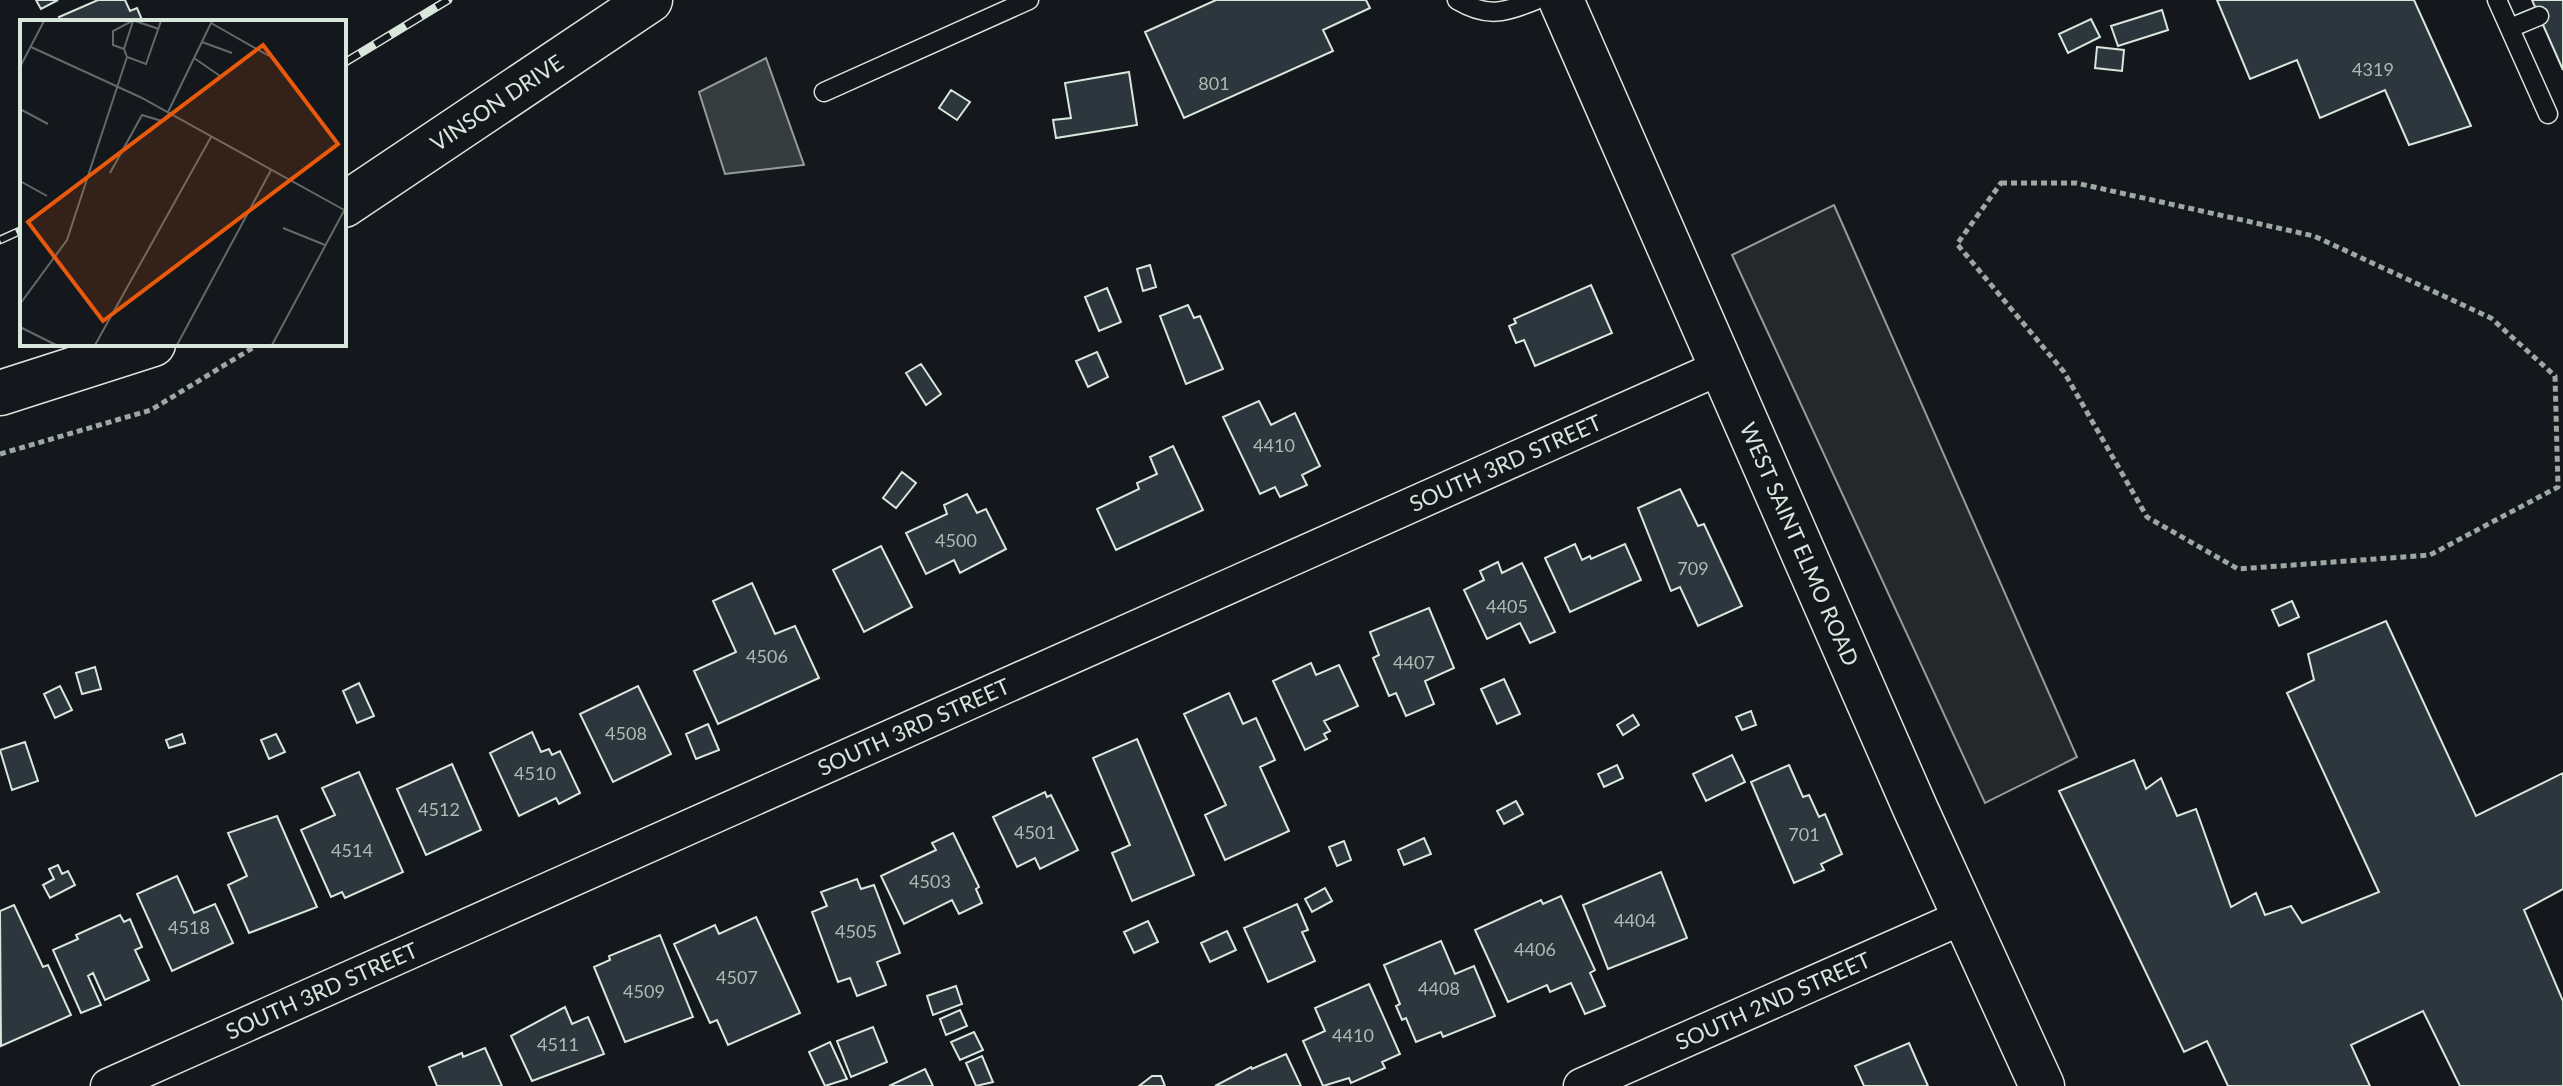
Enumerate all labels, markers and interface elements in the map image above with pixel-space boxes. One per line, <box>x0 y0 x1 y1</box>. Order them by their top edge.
inset map <box>20 20 346 346</box>
street label: VINSON DRIVE <box>425 48 568 156</box>
house number: 4319 <box>2352 58 2394 80</box>
house number: 801 <box>1198 72 1230 94</box>
street label: SOUTH 3RD STREET <box>1405 408 1605 517</box>
street label: WEST SAINT ELMO ROAD <box>1735 418 1865 670</box>
house number: 4410 <box>1253 434 1295 456</box>
house number: 4500 <box>935 529 977 551</box>
house number: 709 <box>1677 557 1709 579</box>
house number: 4405 <box>1486 595 1528 617</box>
house number: 4506 <box>746 645 788 667</box>
house number: 4407 <box>1393 651 1435 673</box>
street label: SOUTH 3RD STREET <box>813 672 1014 781</box>
house number: 4508 <box>605 722 647 744</box>
house number: 4510 <box>514 762 556 784</box>
house number: 4512 <box>418 798 460 820</box>
house number: 4501 <box>1014 821 1056 843</box>
house number: 701 <box>1788 823 1820 845</box>
house number: 4514 <box>331 839 373 861</box>
house number: 4503 <box>909 870 951 892</box>
house number: 4404 <box>1614 909 1656 931</box>
house number: 4518 <box>168 916 210 938</box>
house number: 4505 <box>835 920 877 942</box>
street label: SOUTH 3RD STREET <box>221 936 422 1045</box>
house number: 4406 <box>1514 938 1556 960</box>
street label: SOUTH 2ND STREET <box>1671 946 1874 1055</box>
house number: 4507 <box>716 966 758 988</box>
house number: 4408 <box>1418 977 1460 999</box>
house number: 4509 <box>623 980 665 1002</box>
house number: 4410 <box>1332 1024 1374 1046</box>
house number: 4511 <box>537 1033 579 1055</box>

